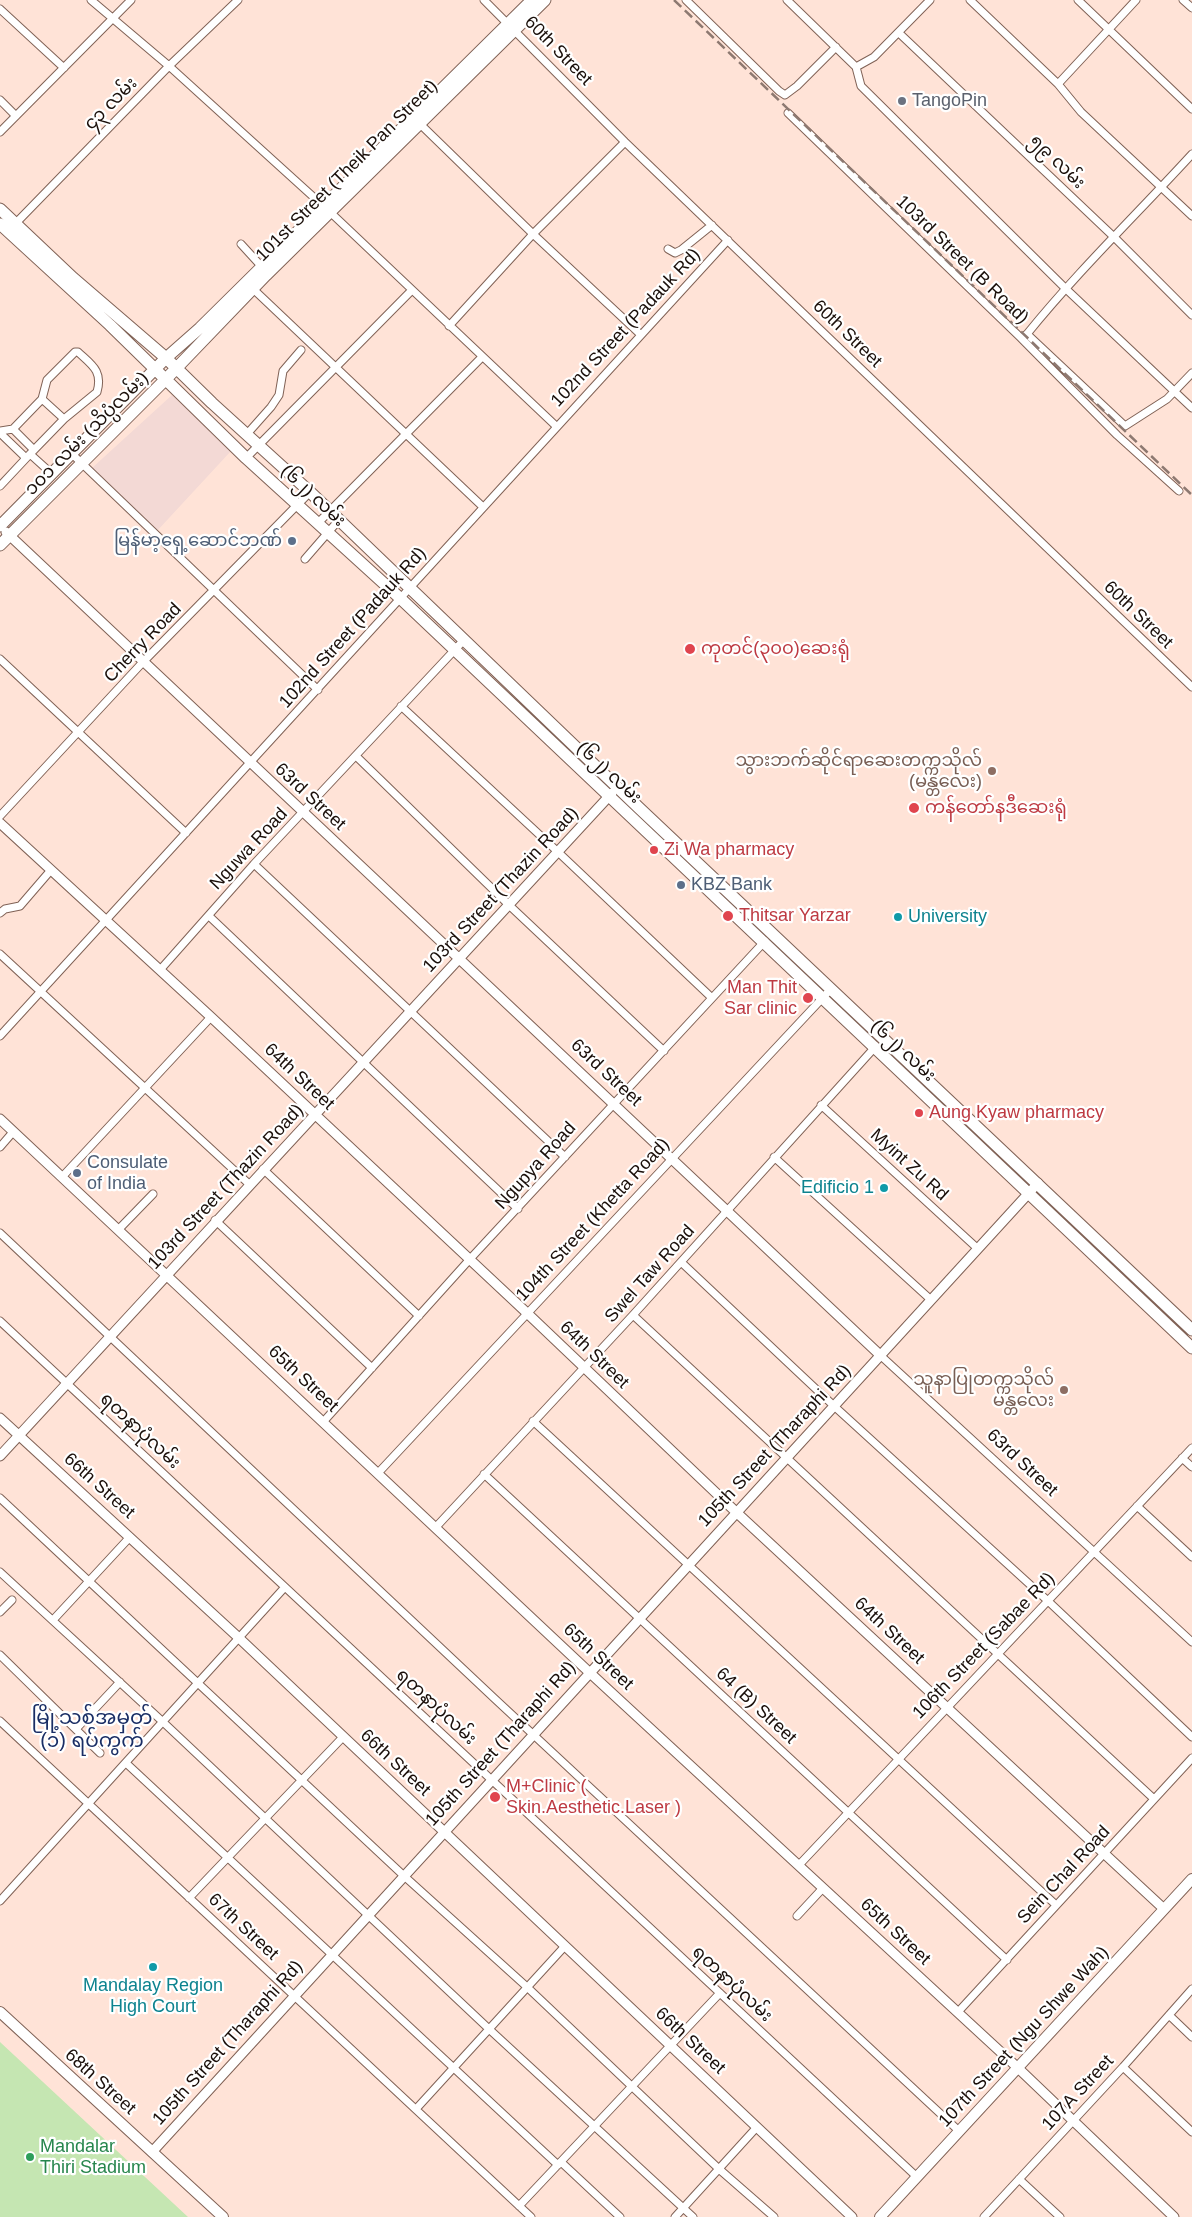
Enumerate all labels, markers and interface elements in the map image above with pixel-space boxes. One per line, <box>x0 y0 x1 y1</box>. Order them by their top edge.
street label: 60th Street <box>520 12 596 90</box>
street label: ၄၃ လမ်း <box>80 73 142 135</box>
street label: 101st Street (Theik Pan Street) <box>252 76 442 266</box>
place label: TangoPin <box>912 90 987 112</box>
marker: TangoPin <box>896 95 908 107</box>
street label: ၅၉ လမ်း <box>1025 130 1089 194</box>
street label: 103rd Street (B Road) <box>891 191 1033 329</box>
street label: 102nd Street (Padauk Rd) <box>547 244 705 412</box>
street label: 60th Street <box>808 296 886 372</box>
street label: ၁၀၁ လမ်း (သိပ္ပံလမ်း) <box>21 368 153 500</box>
street label: (၆၂) လမ်း <box>276 461 350 531</box>
place label: မြန်မာ့ရှေ့ဆောင်ဘဏ် <box>114 530 282 552</box>
marker: မြန်မာ့ရှေ့ဆောင်ဘဏ် <box>286 535 298 547</box>
street label: 102nd Street (Padauk Rd) <box>275 543 431 713</box>
street label: 60th Street <box>1099 577 1177 653</box>
street label: Cherry Road <box>100 599 186 687</box>
place label: ကုတင်(၃၀၀)ဆေးရုံ <box>701 638 850 660</box>
marker: ကုတင်(၃၀၀)ဆေးရုံ <box>683 642 697 656</box>
street label: (၆၂) လမ်း <box>572 738 646 808</box>
place label: သွားဘက်ဆိုင်ရာဆေးတက္ကသိုလ် (မန္တလေး) <box>736 750 982 792</box>
street label: 63rd Street <box>270 759 350 835</box>
marker: သွားဘက်ဆိုင်ရာဆေးတက္ကသိုလ် (မန္တလေး) <box>986 765 998 777</box>
place label: ကန်တော်နဒီဆေးရုံ <box>925 797 1067 819</box>
marker: ကန်တော်နဒီဆေးရုံ <box>907 801 921 815</box>
street label: 103rd Street (Thazin Road) <box>419 803 583 977</box>
street label: Nguwa Road <box>206 804 292 894</box>
place label: Zi Wa pharmacy <box>664 839 794 861</box>
marker: Zi Wa pharmacy <box>648 844 660 856</box>
place label: KBZ Bank <box>691 874 772 896</box>
marker: KBZ Bank <box>675 879 687 891</box>
place label: Thitsar Yarzar <box>739 905 851 927</box>
place label: University <box>908 906 987 928</box>
marker: Thitsar Yarzar <box>721 909 735 923</box>
marker: University <box>892 911 904 923</box>
place label: Man Thit Sar clinic <box>724 977 797 1020</box>
marker: Man Thit Sar clinic <box>801 991 815 1005</box>
street label: (၆၂) လမ်း <box>866 1016 940 1086</box>
street label: 63rd Street <box>566 1035 646 1111</box>
street label: 64th Street <box>259 1039 339 1115</box>
street label: 103rd Street (Thazin Road) <box>144 1100 308 1274</box>
place label: Aung Kyaw pharmacy <box>929 1102 1104 1124</box>
marker: Aung Kyaw pharmacy <box>913 1107 925 1119</box>
street label: Ngupya Road <box>491 1118 581 1214</box>
street label: Myint Zu Rd <box>866 1125 952 1205</box>
street label: 104th Street (Khetta Road) <box>512 1134 674 1306</box>
place label: Consulate of India <box>87 1152 168 1194</box>
marker: Consulate of India <box>71 1167 83 1179</box>
place label: Edificio 1 <box>801 1177 874 1199</box>
marker: Edificio 1 <box>878 1182 890 1194</box>
street label: Swel Taw Road <box>600 1221 700 1327</box>
street label: 64th Street <box>555 1317 633 1393</box>
street label: 65th Street <box>263 1341 343 1417</box>
street label: 105th Street (Tharaphi Rd) <box>694 1360 856 1532</box>
place label: သူနာပြုတက္ကသိုလ် မန္တလေး <box>913 1369 1054 1412</box>
marker: သူနာပြုတက္ကသိုလ် မန္တလေး <box>1058 1384 1070 1396</box>
street label: ရတနာပုံလမ်း <box>95 1388 185 1474</box>
street label: 63rd Street <box>982 1425 1062 1501</box>
street label: 66th Street <box>59 1449 139 1523</box>
street label: 106th Street (Sabae Rd) <box>908 1568 1060 1724</box>
street label: 64th Street <box>849 1593 929 1669</box>
street label: 65th Street <box>558 1619 638 1695</box>
street label: 105th Street (Tharaphi Rd) <box>421 1657 581 1831</box>
street label: 64 (B) Street <box>711 1663 801 1749</box>
street label: ရတနာပုံလမ်း <box>391 1664 481 1750</box>
district label: မြို့သစ်အမှတ် (၁) ရပ်ကွက် <box>32 1706 152 1753</box>
street label: 66th Street <box>355 1725 435 1801</box>
place label: M+Clinic ( Skin.Aesthetic.Laser ) <box>506 1776 681 1818</box>
marker: M+Clinic ( Skin.Aesthetic.Laser ) <box>488 1790 502 1804</box>
street label: Sein Chal Road <box>1013 1822 1115 1928</box>
street label: 67th Street <box>203 1889 283 1965</box>
street label: 65th Street <box>855 1894 935 1970</box>
street label: ရတနာပုံလမ်း <box>687 1941 777 2027</box>
street label: 107th Street (Ngu Shwe Wah) <box>934 1942 1114 2132</box>
street label: 105th Street (Tharaphi Rd) <box>148 1956 308 2130</box>
marker: Mandalay Region High Court <box>147 1961 159 1973</box>
place label: Mandalay Region High Court <box>83 1975 223 2018</box>
street label: 66th Street <box>650 2003 730 2079</box>
street label: 68th Street <box>60 2045 140 2119</box>
street label: 107A Street <box>1038 2051 1118 2135</box>
place label: Mandalar Thiri Stadium <box>40 2136 146 2178</box>
marker: Mandalar Thiri Stadium <box>24 2151 36 2163</box>

